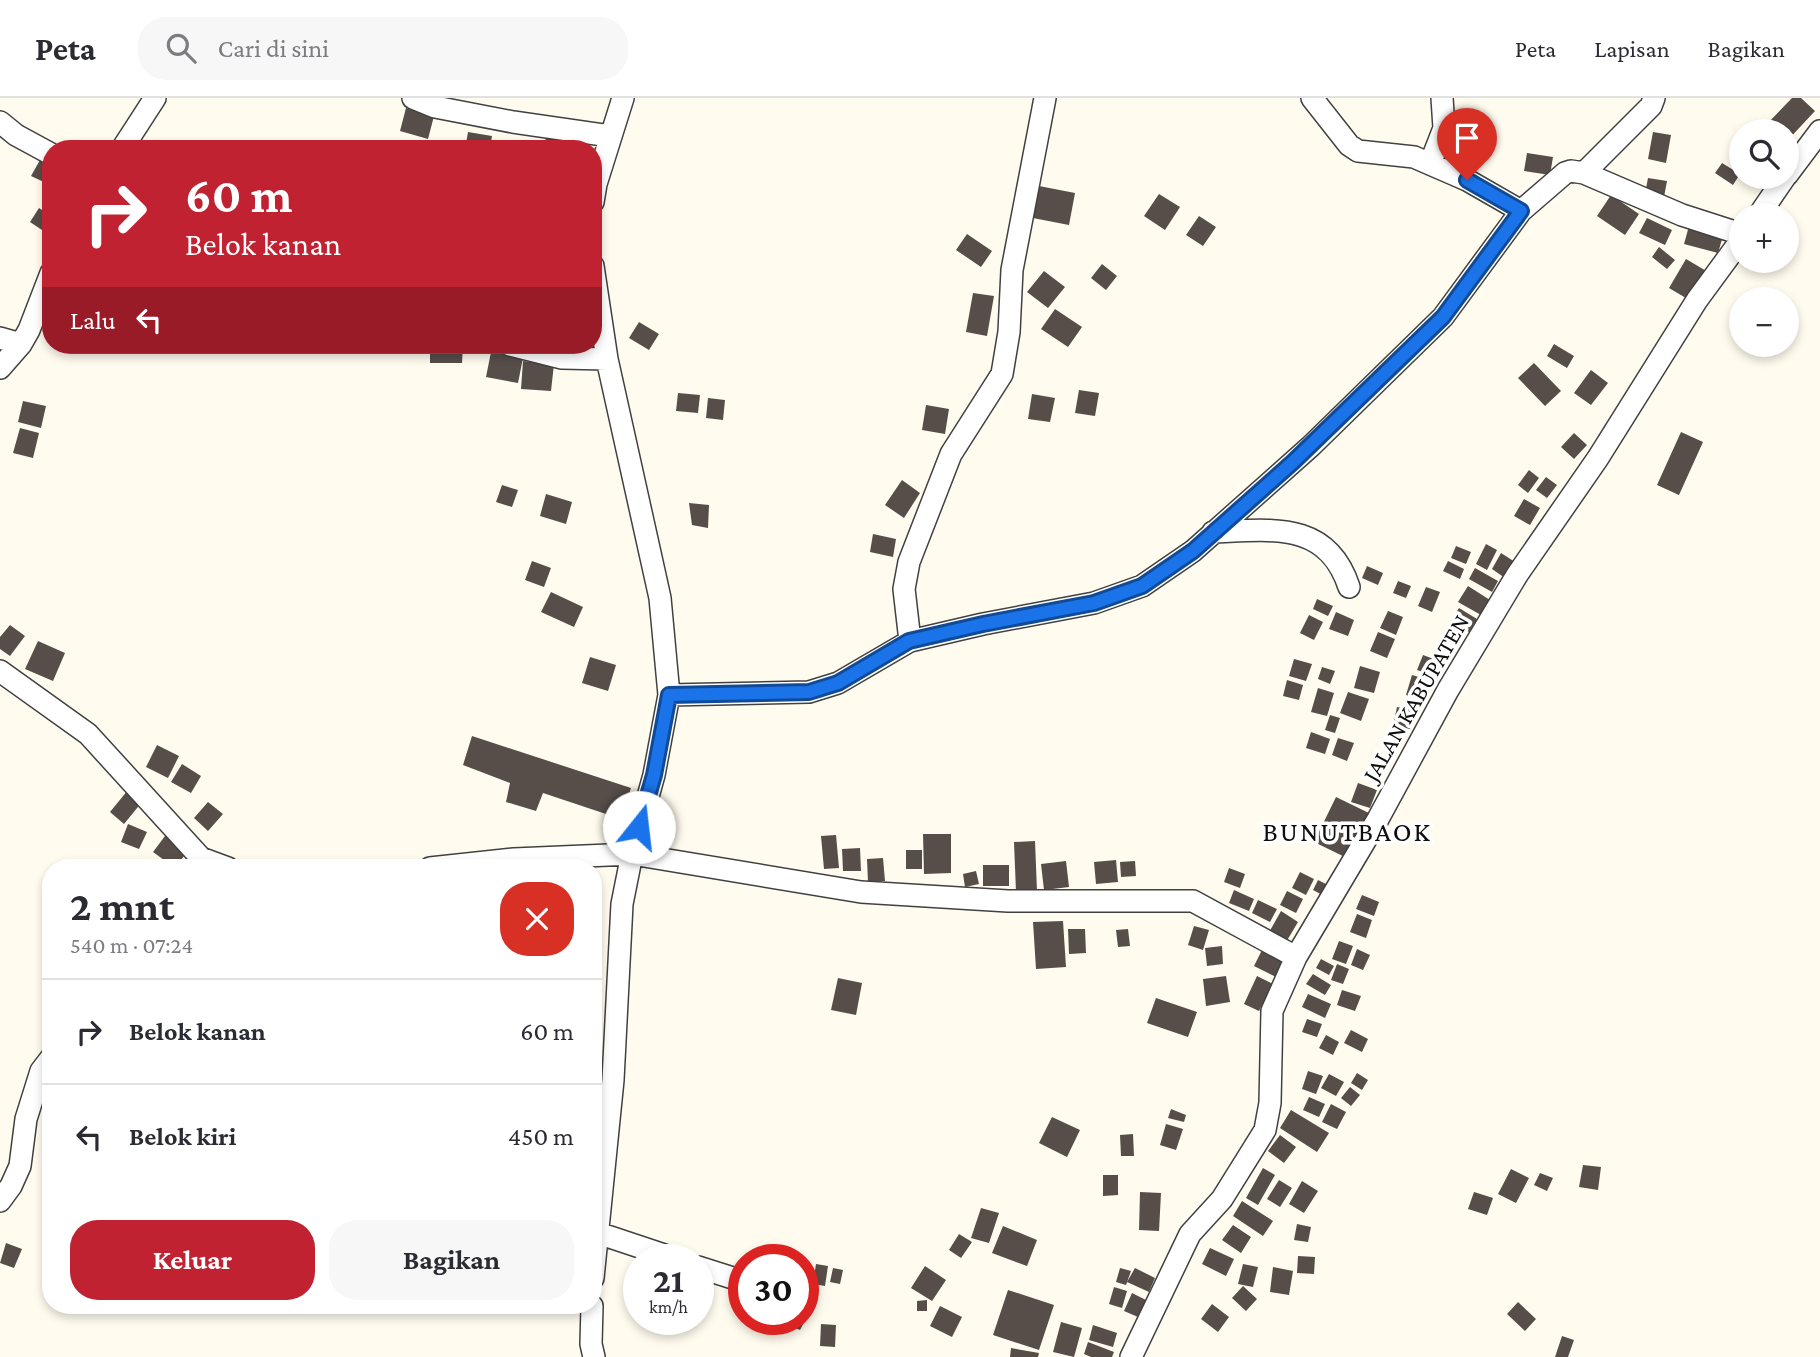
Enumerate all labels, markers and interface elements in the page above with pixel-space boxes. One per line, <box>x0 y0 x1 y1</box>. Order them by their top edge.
search box <box>138 17 628 80</box>
icon: search <box>162 29 200 67</box>
text: Peta <box>35 30 96 67</box>
text: Cari di sini <box>218 34 329 63</box>
text: Peta <box>1515 35 1556 62</box>
text: Lapisan <box>1594 35 1670 62</box>
text: Bagikan <box>1708 35 1785 62</box>
pin <box>1437 108 1497 180</box>
icon: arrive <box>1448 119 1486 157</box>
map controls <box>1729 119 1799 357</box>
button: search <box>1729 119 1799 189</box>
icon: right <box>70 168 161 259</box>
text: 60 m <box>185 168 292 223</box>
button: + <box>1729 203 1799 273</box>
text: Belok kanan <box>185 226 341 262</box>
button: − <box>1729 287 1799 357</box>
icon: left <box>130 301 168 339</box>
text: Lalu <box>70 306 116 335</box>
street label: JALAN KABUPATEN <box>1356 609 1474 788</box>
position arrow <box>602 790 676 864</box>
district label: BUNUTBAOK <box>1262 816 1432 847</box>
text: 2 mnt <box>70 882 174 929</box>
button: close <box>500 882 574 956</box>
text: 540 m · 07:24 <box>70 932 193 958</box>
icon: right <box>70 1013 108 1051</box>
text: Belok kanan <box>129 1017 266 1046</box>
text: 60 m <box>520 1017 574 1046</box>
icon: left <box>70 1118 108 1156</box>
text: Belok kiri <box>129 1122 236 1151</box>
text: 450 m <box>508 1122 574 1151</box>
button: Keluar <box>70 1220 315 1300</box>
button: Bagikan <box>329 1220 574 1300</box>
speed limit sign: 30 <box>728 1244 819 1335</box>
text: 21 <box>653 1261 684 1300</box>
text: km/h <box>649 1297 688 1317</box>

